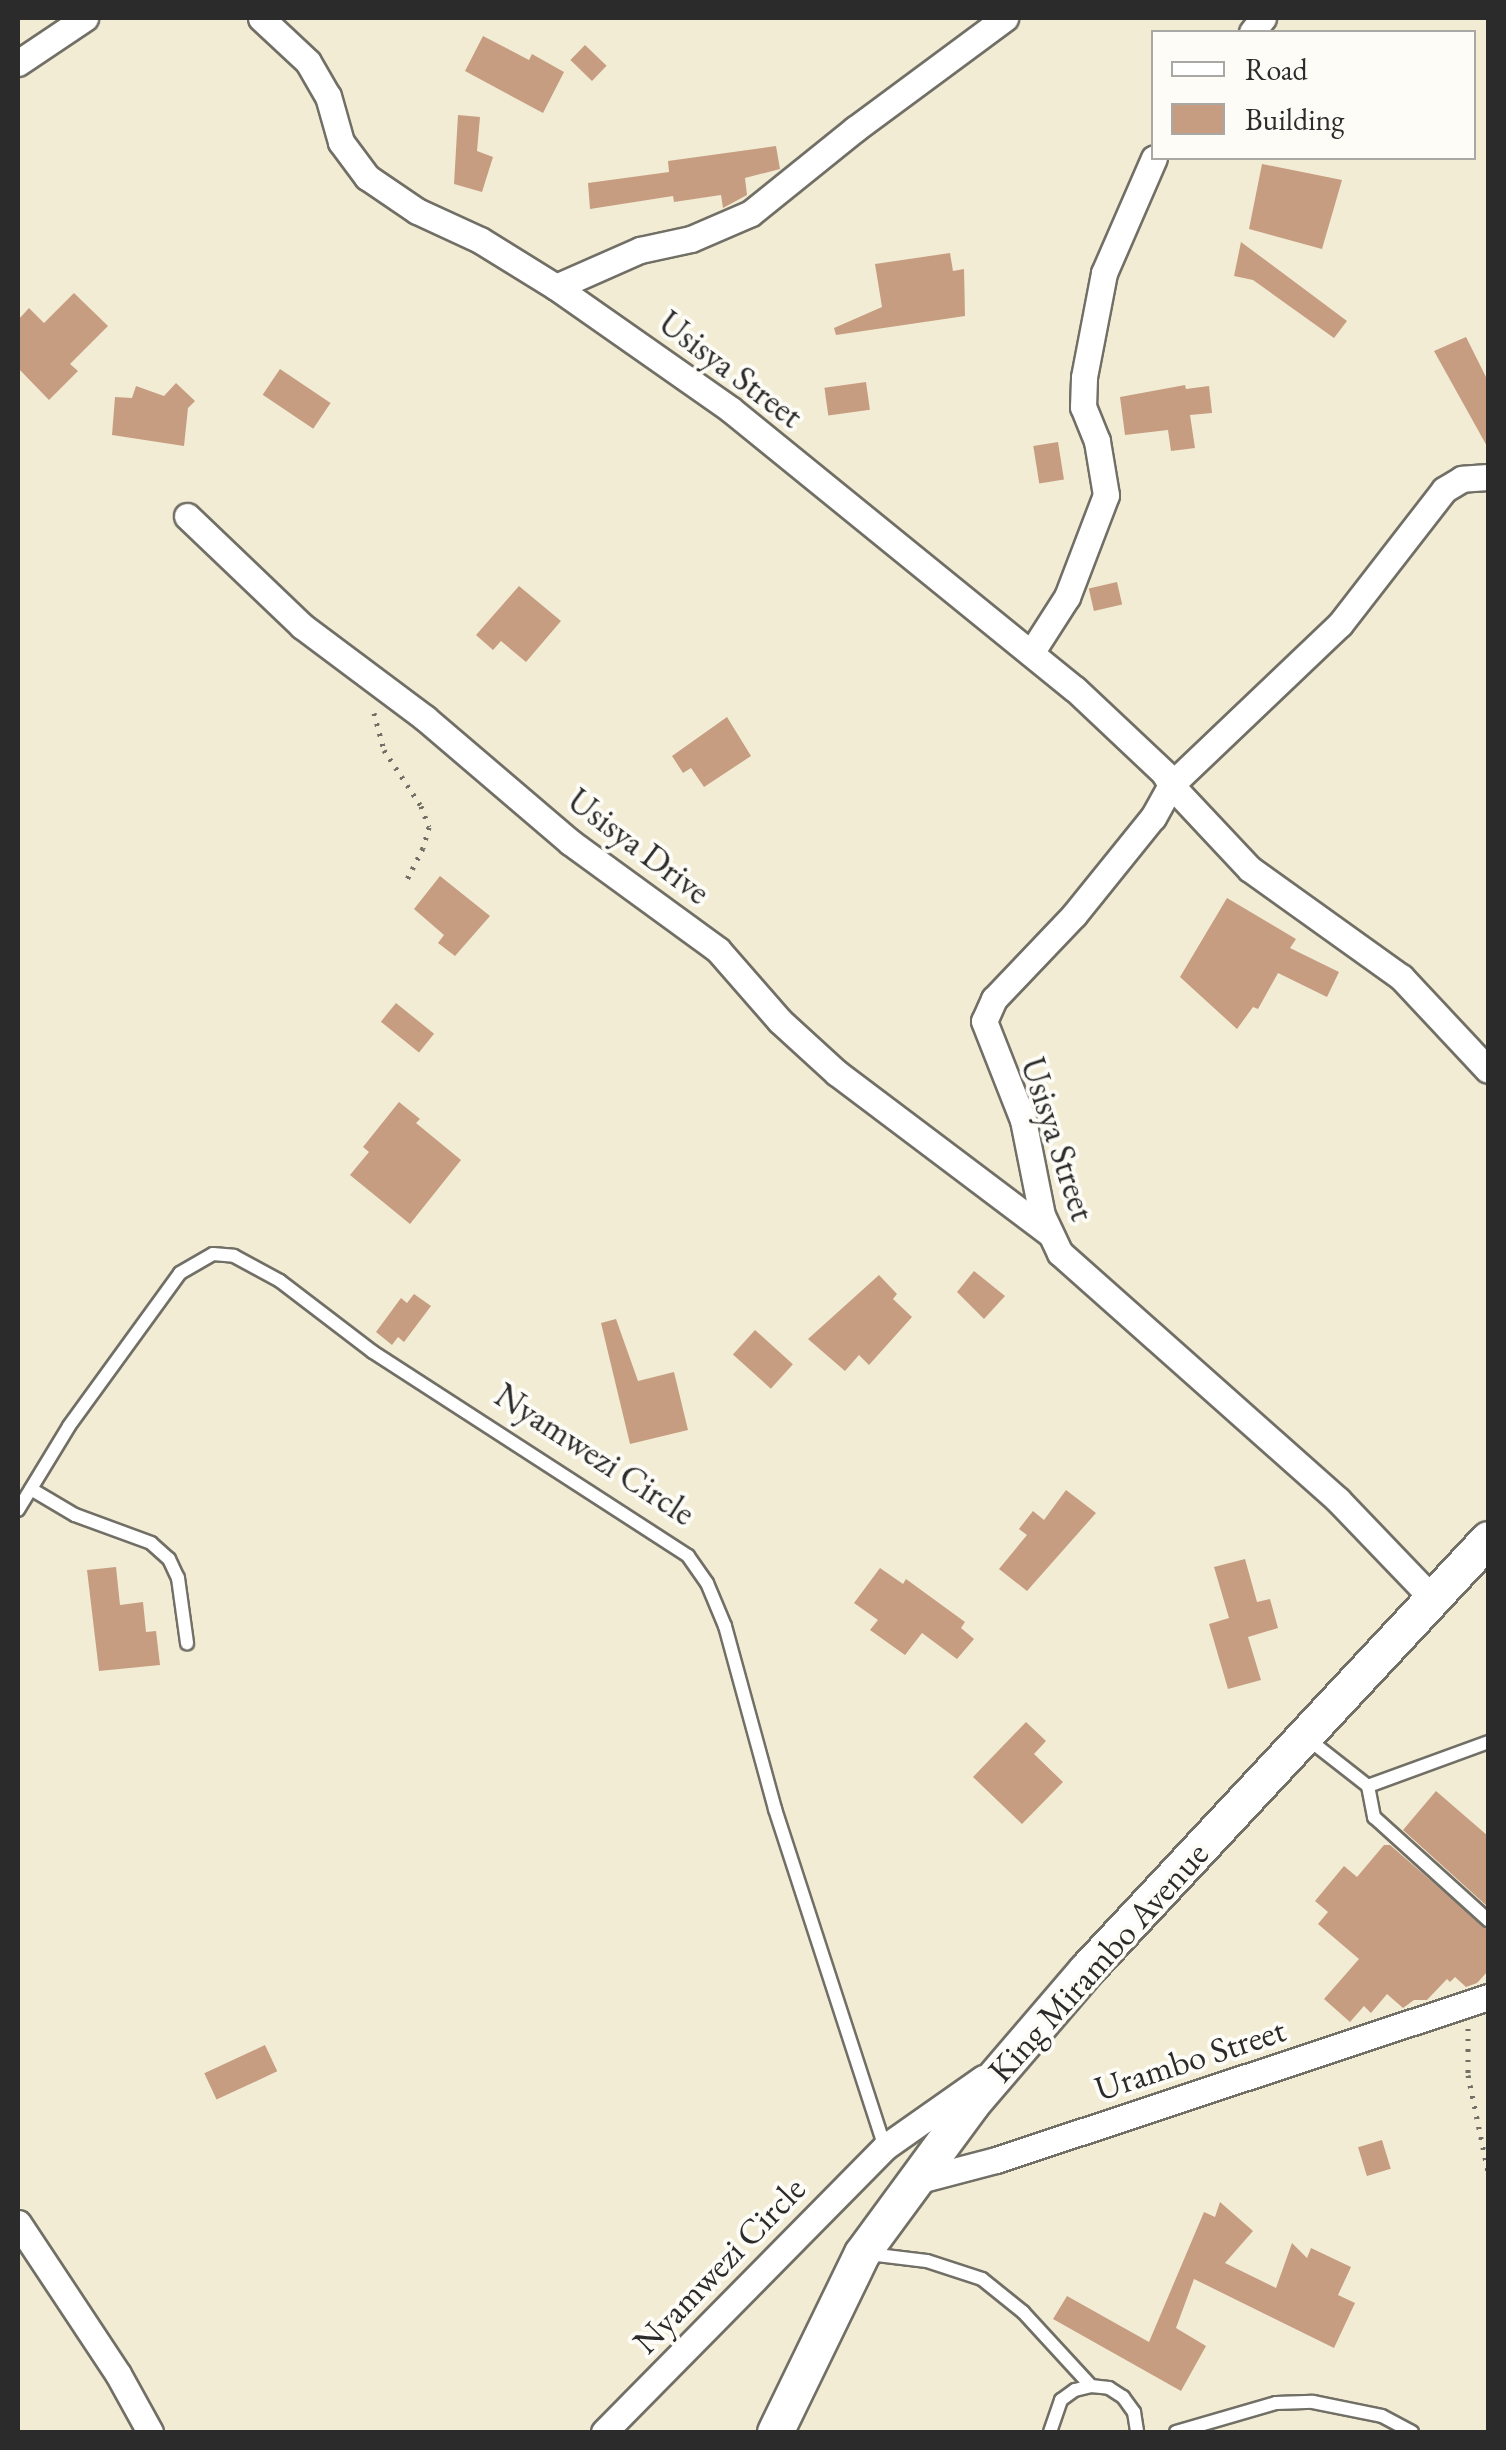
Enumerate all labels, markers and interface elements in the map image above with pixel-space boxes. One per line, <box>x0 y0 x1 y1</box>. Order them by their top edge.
legend <box>1151 30 1476 160</box>
text: Road <box>1245 50 1308 89</box>
text: Building <box>1245 100 1344 139</box>
street label: Usisya Street <box>651 301 811 437</box>
street label: Usisya Drive <box>560 779 718 913</box>
street label: Usisya Street <box>1012 1052 1104 1226</box>
street label: Nyamwezi Circle <box>487 1374 703 1534</box>
street label: King Mirambo Avenue <box>979 1833 1217 2091</box>
street label: Urambo Street <box>1089 2008 1291 2110</box>
street label: Nyamwezi Circle <box>624 2168 814 2362</box>

